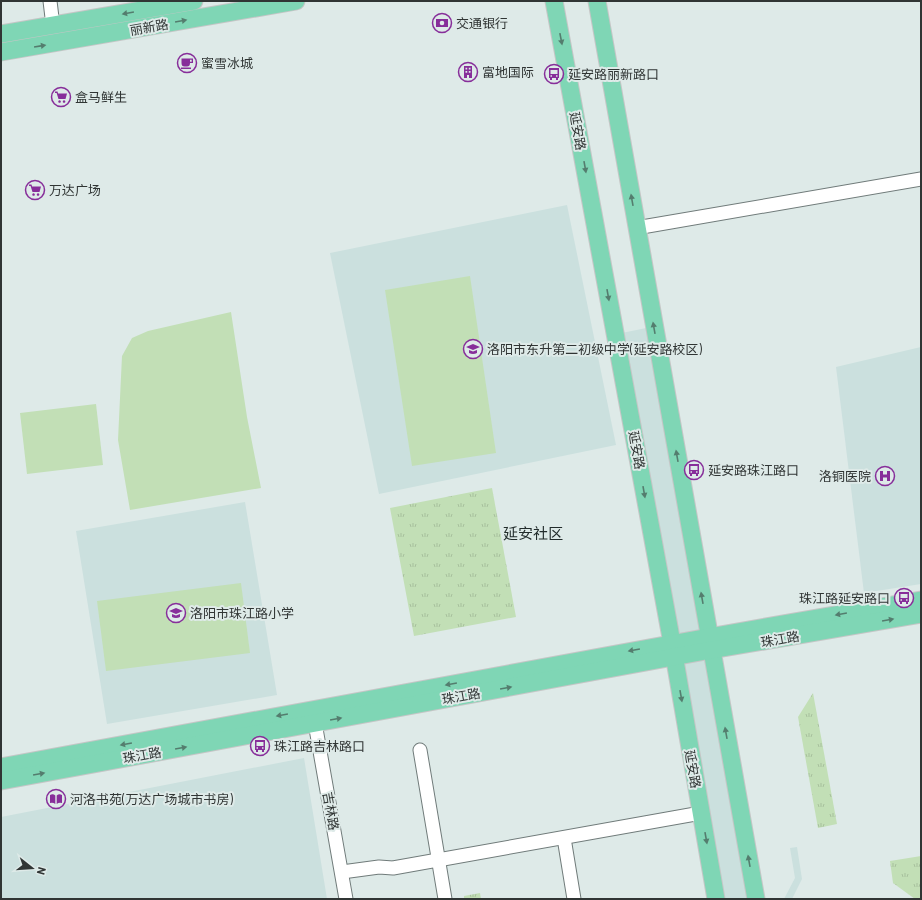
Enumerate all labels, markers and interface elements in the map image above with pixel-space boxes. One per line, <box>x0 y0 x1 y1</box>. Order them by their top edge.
one-way arrow <box>122 10 135 16</box>
bank icon: 交通银行 <box>431 12 453 34</box>
place label: 交通银行 <box>456 15 508 31</box>
street label: 丽新路 <box>128 16 170 38</box>
one-way arrow <box>175 18 188 24</box>
one-way arrow <box>558 33 564 45</box>
one-way arrow <box>33 43 46 49</box>
cafe icon: 蜜雪冰城 <box>176 52 198 74</box>
place label: 蜜雪冰城 <box>201 55 253 71</box>
building icon: 富地国际 <box>457 61 479 83</box>
bus stop icon: 延安路丽新路口 <box>543 63 565 85</box>
place label: 富地国际 <box>482 64 534 80</box>
place label: 延安路丽新路口 <box>568 66 659 82</box>
supermarket icon: 盒马鲜生 <box>50 86 72 108</box>
place label: 盒马鲜生 <box>75 89 127 105</box>
street label: 延安路 <box>567 110 589 152</box>
one-way arrow <box>582 161 588 173</box>
supermarket icon: 万达广场 <box>24 179 46 201</box>
place label: 万达广场 <box>49 182 101 198</box>
one-way arrow <box>628 194 634 207</box>
one-way arrow <box>606 289 612 301</box>
one-way arrow <box>651 322 657 335</box>
school or university icon: 洛阳市东升第二初级中学(延安路校区) <box>462 338 484 360</box>
place label: 洛阳市东升第二初级中学(延安路校区) <box>487 341 702 357</box>
street label: 延安路 <box>626 429 648 471</box>
one-way arrow <box>674 450 680 463</box>
bus stop icon: 延安路珠江路口 <box>683 459 705 481</box>
place label: 延安路珠江路口 <box>708 462 799 478</box>
hospital icon: 洛铜医院 <box>874 465 896 487</box>
place label: 洛铜医院 <box>819 468 871 484</box>
one-way arrow <box>642 486 648 498</box>
district label: 延安社区 <box>503 524 563 542</box>
bus stop icon: 珠江路延安路口 <box>893 587 915 609</box>
place label: 珠江路延安路口 <box>799 590 890 606</box>
one-way arrow <box>699 592 705 604</box>
school or university icon: 洛阳市珠江路小学 <box>165 602 187 624</box>
place label: 洛阳市珠江路小学 <box>190 605 294 621</box>
one-way arrow <box>835 611 847 617</box>
one-way arrow <box>882 617 894 623</box>
street label: 珠江路 <box>759 628 801 650</box>
one-way arrow <box>628 648 640 654</box>
one-way arrow <box>445 681 457 687</box>
street label: 珠江路 <box>440 685 482 707</box>
one-way arrow <box>499 685 512 691</box>
one-way arrow <box>678 690 684 702</box>
one-way arrow <box>275 712 288 718</box>
one-way arrow <box>330 716 342 722</box>
one-way arrow <box>723 727 729 739</box>
bus stop icon: 珠江路吉林路口 <box>249 735 271 757</box>
place label: 珠江路吉林路口 <box>274 738 365 754</box>
one-way arrow <box>120 741 132 747</box>
street label: 珠江路 <box>121 744 163 766</box>
one-way arrow <box>175 744 187 750</box>
street label: 延安路 <box>682 748 704 790</box>
one-way arrow <box>33 770 45 776</box>
library icon: 河洛书苑(万达广场城市书房) <box>45 788 67 810</box>
street label: 吉林路 <box>320 790 342 832</box>
place label: 河洛书苑(万达广场城市书房) <box>70 791 233 807</box>
one-way arrow <box>703 832 709 844</box>
north arrow <box>12 848 52 888</box>
one-way arrow <box>746 855 752 867</box>
text: N <box>35 866 49 876</box>

